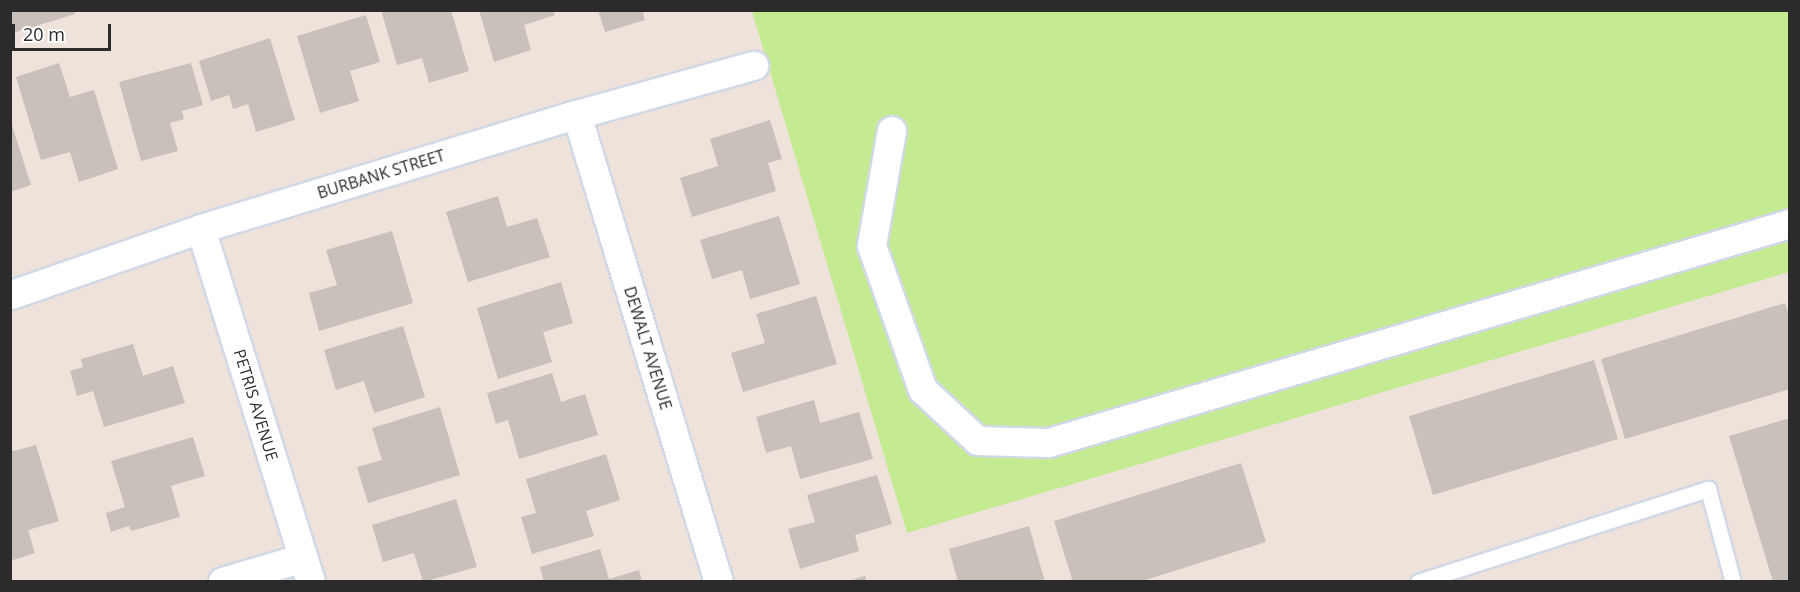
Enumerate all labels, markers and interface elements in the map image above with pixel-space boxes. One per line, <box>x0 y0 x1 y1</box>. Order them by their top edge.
scale bar <box>15 12 114 50</box>
text: 20 m <box>23 22 65 46</box>
street label: BURBANK STREET <box>315 145 447 203</box>
street label: DEWALT AVENUE <box>620 284 676 412</box>
street label: PETRIS AVENUE <box>230 347 282 463</box>

